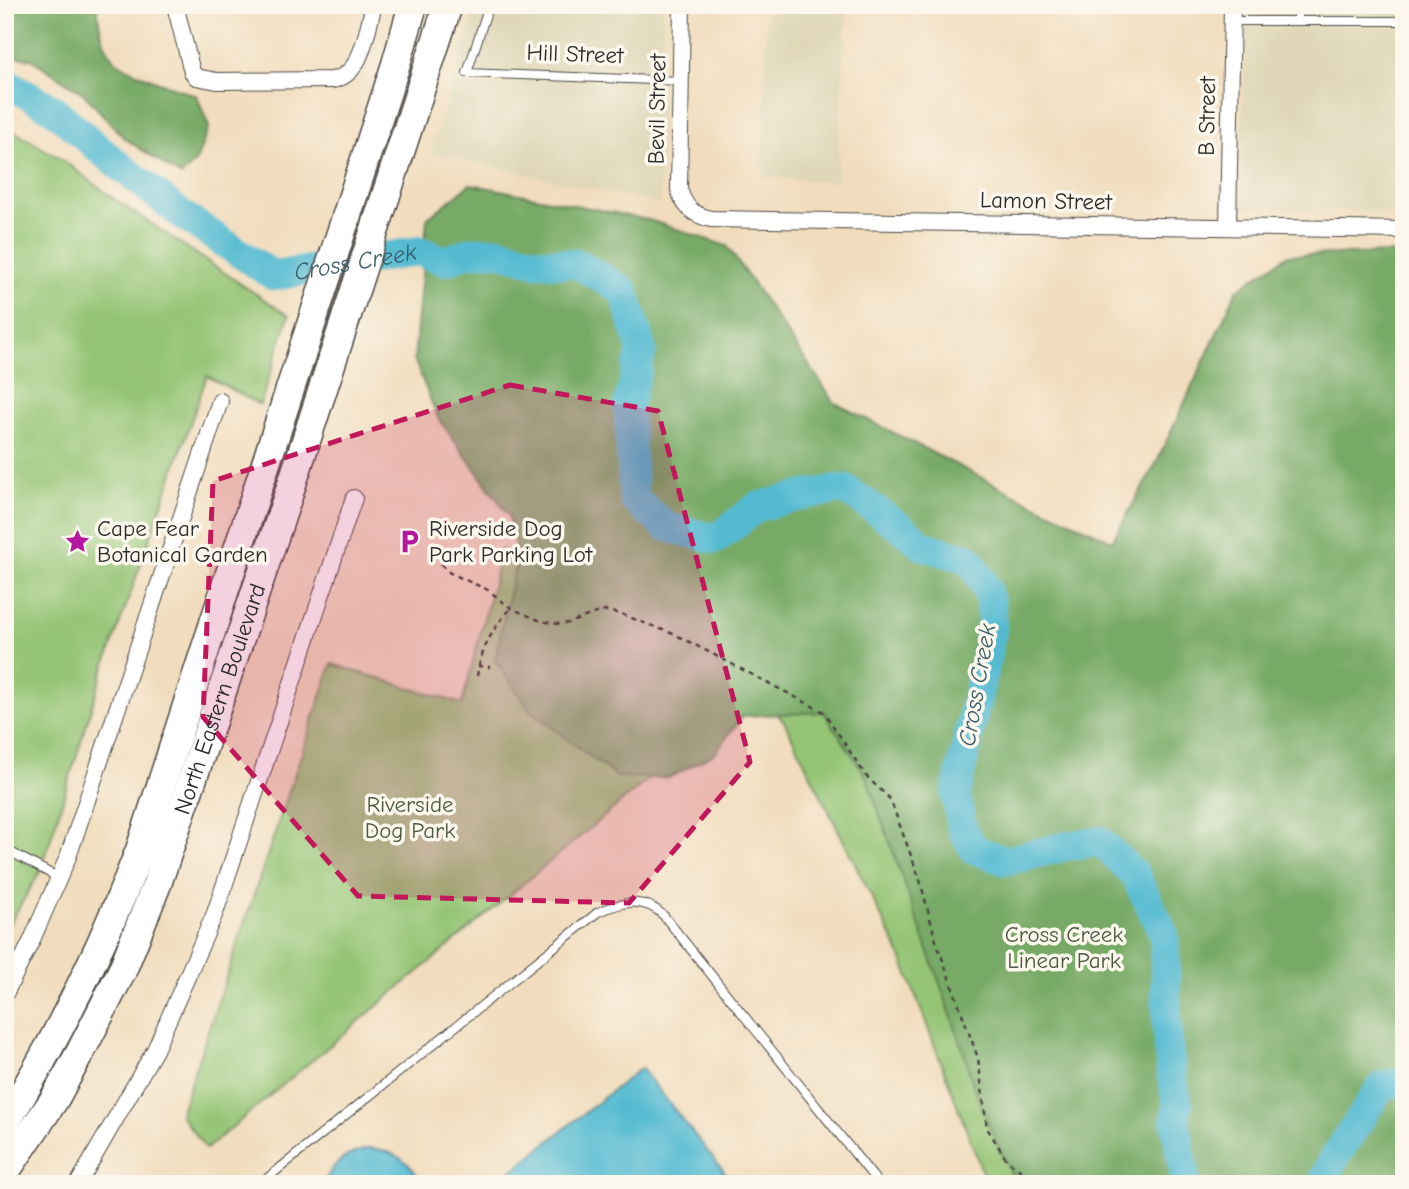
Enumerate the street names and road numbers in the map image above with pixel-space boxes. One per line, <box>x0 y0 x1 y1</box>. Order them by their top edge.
street label: Hill Street <box>526 39 625 69</box>
street label: Bevil Street <box>643 52 671 165</box>
street label: B Street <box>1193 75 1221 156</box>
street label: Lamon Street <box>980 186 1114 216</box>
street label: North Eastern Boulevard <box>168 580 271 818</box>

